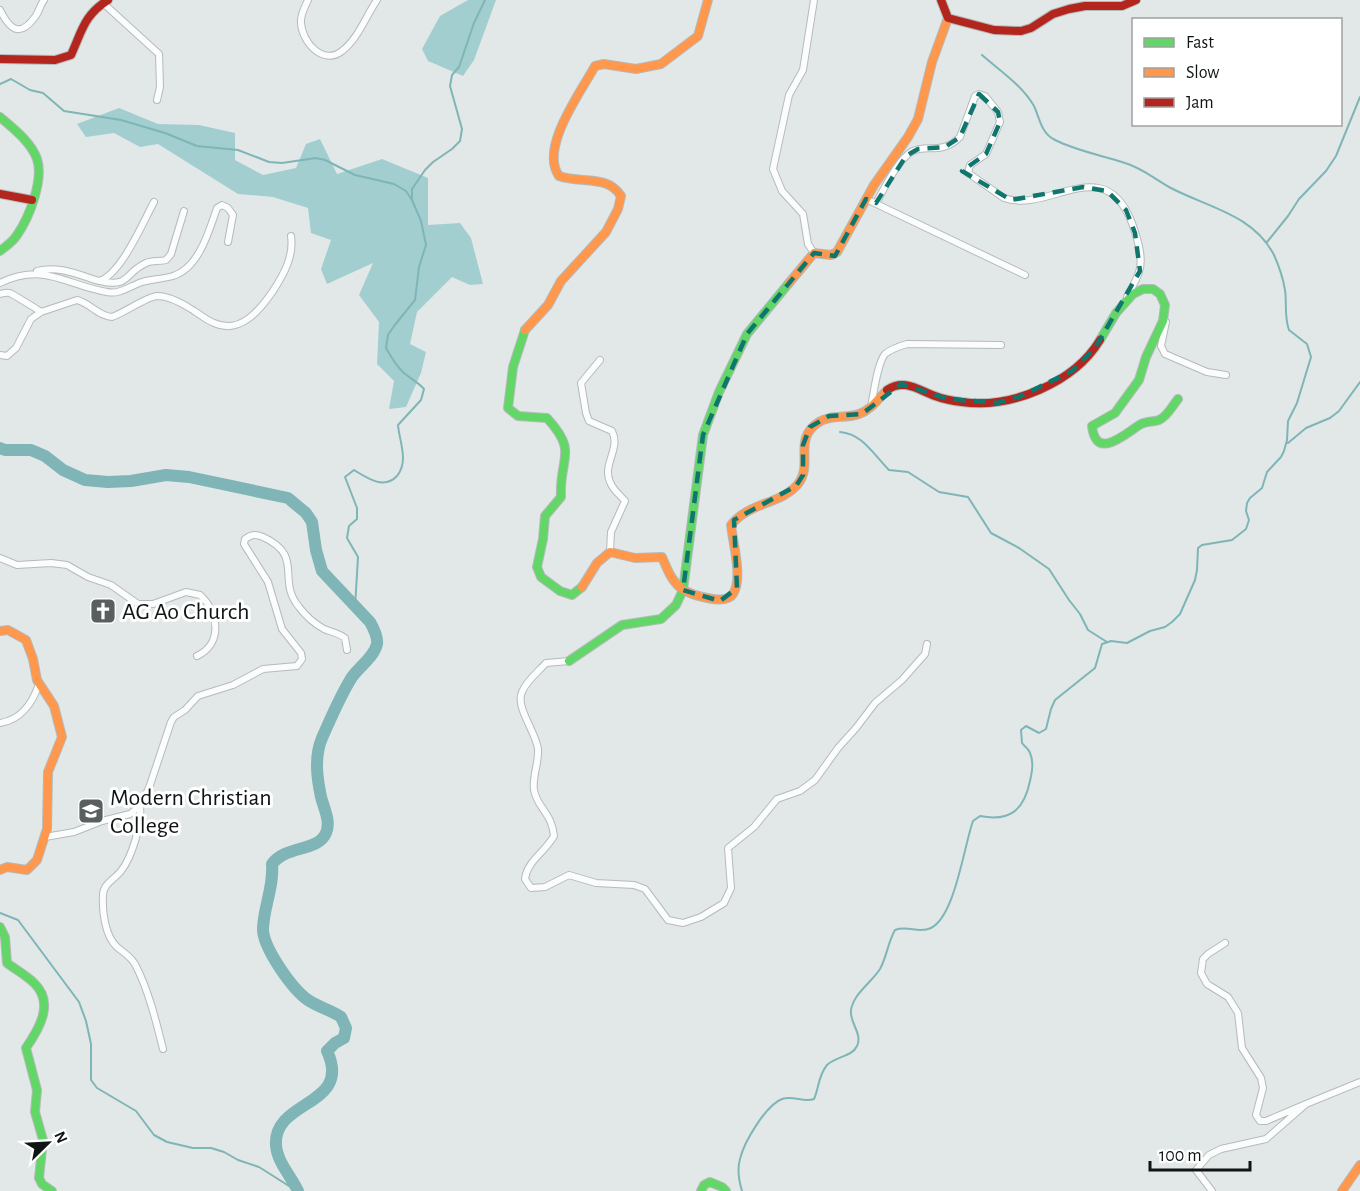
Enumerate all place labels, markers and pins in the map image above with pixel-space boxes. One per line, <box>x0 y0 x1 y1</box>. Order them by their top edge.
church icon: AG Ao Church <box>88 596 118 626</box>
place label: AG Ao Church <box>122 600 250 624</box>
place label: Modern Christian College <box>110 786 272 838</box>
school or university icon: Modern Christian College <box>76 796 106 826</box>

